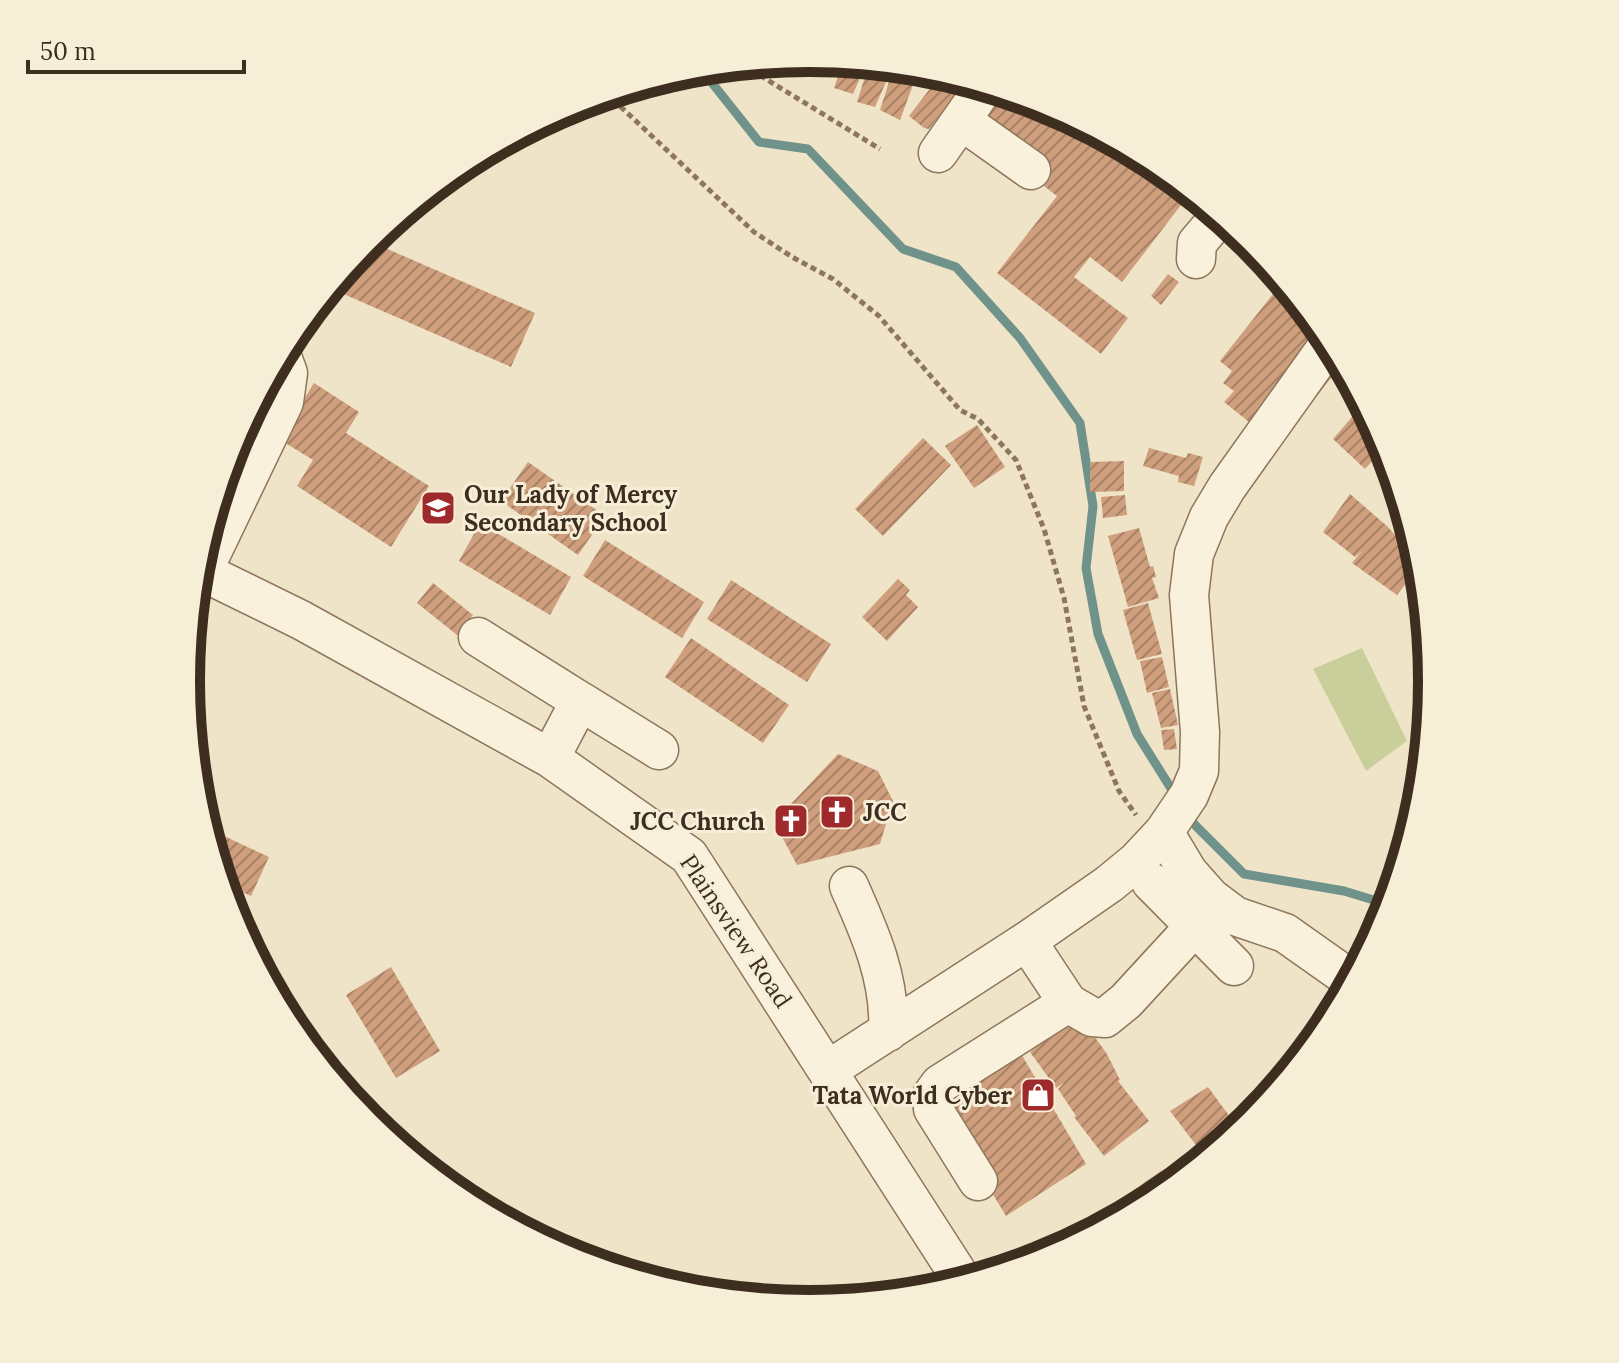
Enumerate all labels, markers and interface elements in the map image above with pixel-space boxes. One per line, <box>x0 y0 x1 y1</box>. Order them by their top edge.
scale bar <box>28 24 244 74</box>
text: 50 m <box>40 36 96 67</box>
place label: Our Lady of Mercy Secondary School <box>464 479 678 538</box>
school or university icon: Our Lady of Mercy Secondary School <box>419 489 457 527</box>
church icon: JCC <box>818 793 856 831</box>
place label: JCC <box>863 797 907 828</box>
church icon: JCC Church <box>772 802 810 840</box>
place label: JCC Church <box>630 806 765 837</box>
street label: Plainsview Road <box>673 848 799 1014</box>
shop icon: Tata World Cyber <box>1019 1076 1057 1114</box>
place label: Tata World Cyber <box>812 1080 1012 1111</box>

